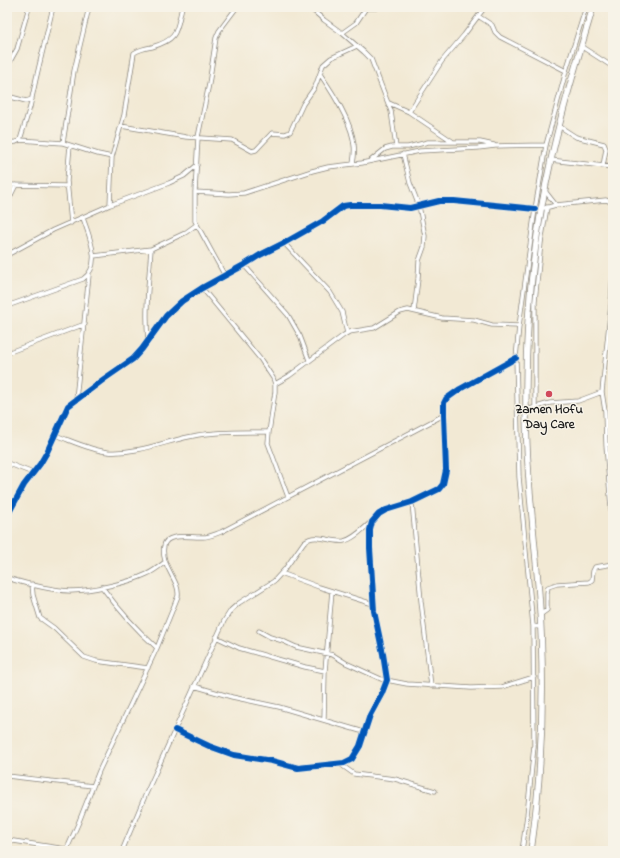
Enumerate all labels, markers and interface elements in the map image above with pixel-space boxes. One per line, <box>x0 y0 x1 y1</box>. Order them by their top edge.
marker: Zamen Hofu Day Care <box>544 389 554 399</box>
place label: Zamen Hofu Day Care <box>515 400 583 436</box>

